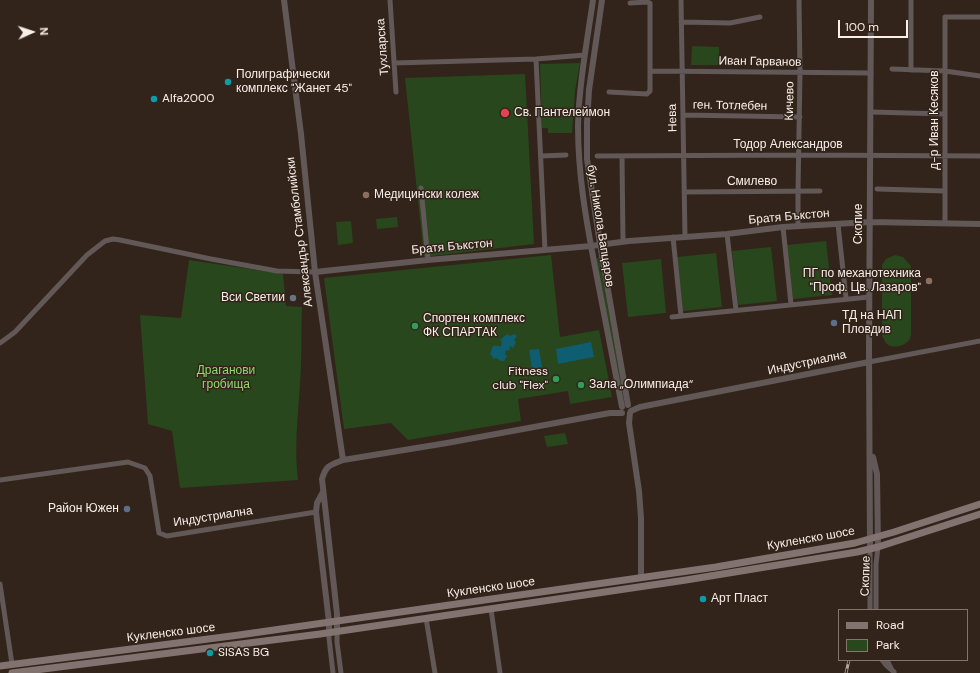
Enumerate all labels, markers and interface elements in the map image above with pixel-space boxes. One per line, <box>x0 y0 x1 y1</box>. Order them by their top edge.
north arrow <box>12 12 52 52</box>
scale bar <box>840 12 910 38</box>
street label: Тухларска <box>374 18 392 76</box>
text: 100 m <box>845 19 879 35</box>
text: N <box>37 27 51 36</box>
street label: Иван Гарванов <box>718 54 802 70</box>
place label: Полиграфически комплекс "Жанет 45" <box>236 68 352 96</box>
street label: д-р Иван Кесяков <box>928 70 942 170</box>
marker: Полиграфически комплекс "Жанет 45" <box>223 77 233 87</box>
street label: Кичево <box>782 81 798 121</box>
place label: Alfa2000 <box>162 92 214 106</box>
marker: Alfa2000 <box>149 94 159 104</box>
street label: ген. Тотлебен <box>693 98 767 114</box>
street label: Нева <box>666 104 680 132</box>
place label: Св. Пантелеймон <box>514 106 610 120</box>
marker: Св. Пантелеймон <box>499 107 511 119</box>
street label: Тодор Александров <box>733 138 843 152</box>
street label: Александър Стамболийски <box>284 156 316 308</box>
street label: бул. Никола Вапцаров <box>583 164 617 288</box>
street label: Смилево <box>727 175 777 189</box>
place label: Медицински колеж <box>374 188 479 202</box>
marker: Медицински колеж <box>361 190 371 200</box>
street label: Скопие <box>852 204 866 244</box>
street label: Братя Бъкстон <box>748 206 830 228</box>
street label: Братя Бъкстон <box>411 236 493 258</box>
place label: ПГ по механотехника "Проф. Цв. Лазаров" <box>803 267 921 295</box>
marker: ПГ по механотехника "Проф. Цв. Лазаров" <box>924 276 934 286</box>
place label: Вси Светии <box>221 291 285 305</box>
marker: Вси Светии <box>288 293 298 303</box>
place label: ТД на НАП Пловдив <box>842 309 902 337</box>
place label: Спортен комплекс ФК СПАРТАК <box>423 312 525 340</box>
marker: ТД на НАП Пловдив <box>829 318 839 328</box>
marker: Спортен комплекс ФК СПАРТАК <box>410 321 420 331</box>
street label: Индустриална <box>766 348 848 378</box>
park label: Драганови гробища <box>197 364 255 392</box>
place label: Fitness club "Flex" <box>492 365 548 393</box>
marker: Fitness club "Flex" <box>551 374 561 384</box>
place label: Зала „Олимпиада“ <box>589 378 693 392</box>
marker: Зала „Олимпиада“ <box>576 380 586 390</box>
place label: Район Южен <box>48 502 119 516</box>
marker: Район Южен <box>122 504 132 514</box>
street label: Индустриална <box>172 504 254 530</box>
street label: Кукленско шосе <box>766 524 856 554</box>
street label: Скопие <box>858 555 874 597</box>
street label: Кукленско шосе <box>446 575 536 601</box>
place label: Арт Пласт <box>711 592 768 606</box>
marker: Арт Пласт <box>698 594 708 604</box>
legend <box>838 609 968 661</box>
text: Road <box>876 617 904 633</box>
street label: Кукленско шосе <box>126 620 216 646</box>
text: Park <box>876 637 900 653</box>
place label: SISAS BG <box>218 646 269 660</box>
marker: SISAS BG <box>205 648 215 658</box>

